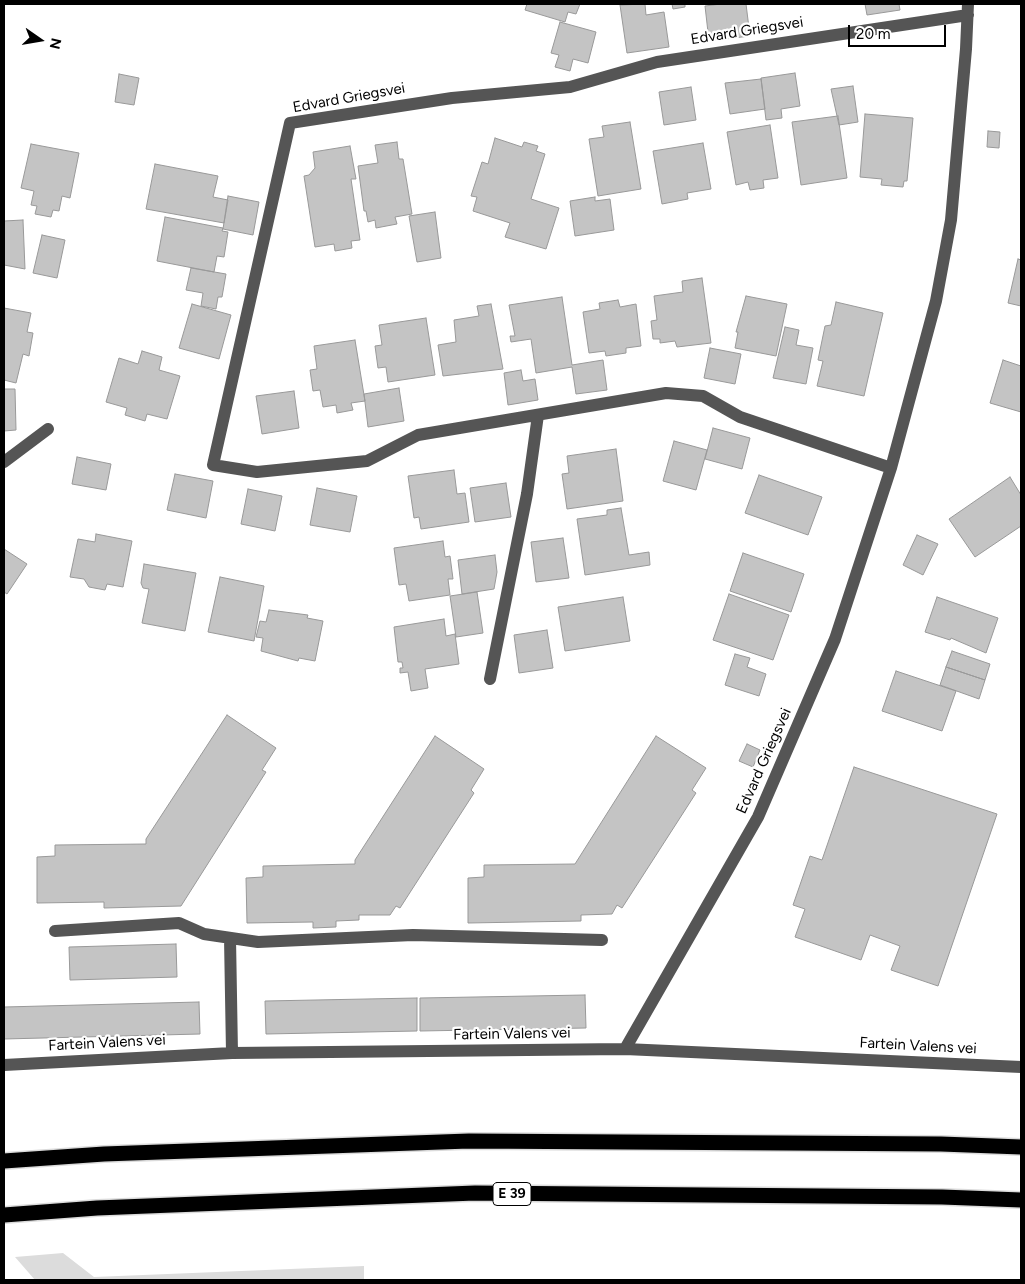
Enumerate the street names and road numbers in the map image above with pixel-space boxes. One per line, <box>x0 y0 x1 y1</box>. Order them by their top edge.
street label: Edvard Griegsvei <box>689 13 805 49</box>
street label: Edvard Griegsvei <box>291 79 407 117</box>
street label: Edvard Griegsvei <box>733 705 795 817</box>
street label: Fartein Valens vei <box>453 1024 571 1044</box>
street label: Fartein Valens vei <box>48 1031 166 1055</box>
street label: Fartein Valens vei <box>859 1034 977 1058</box>
road number: E 39 <box>493 1182 531 1206</box>

